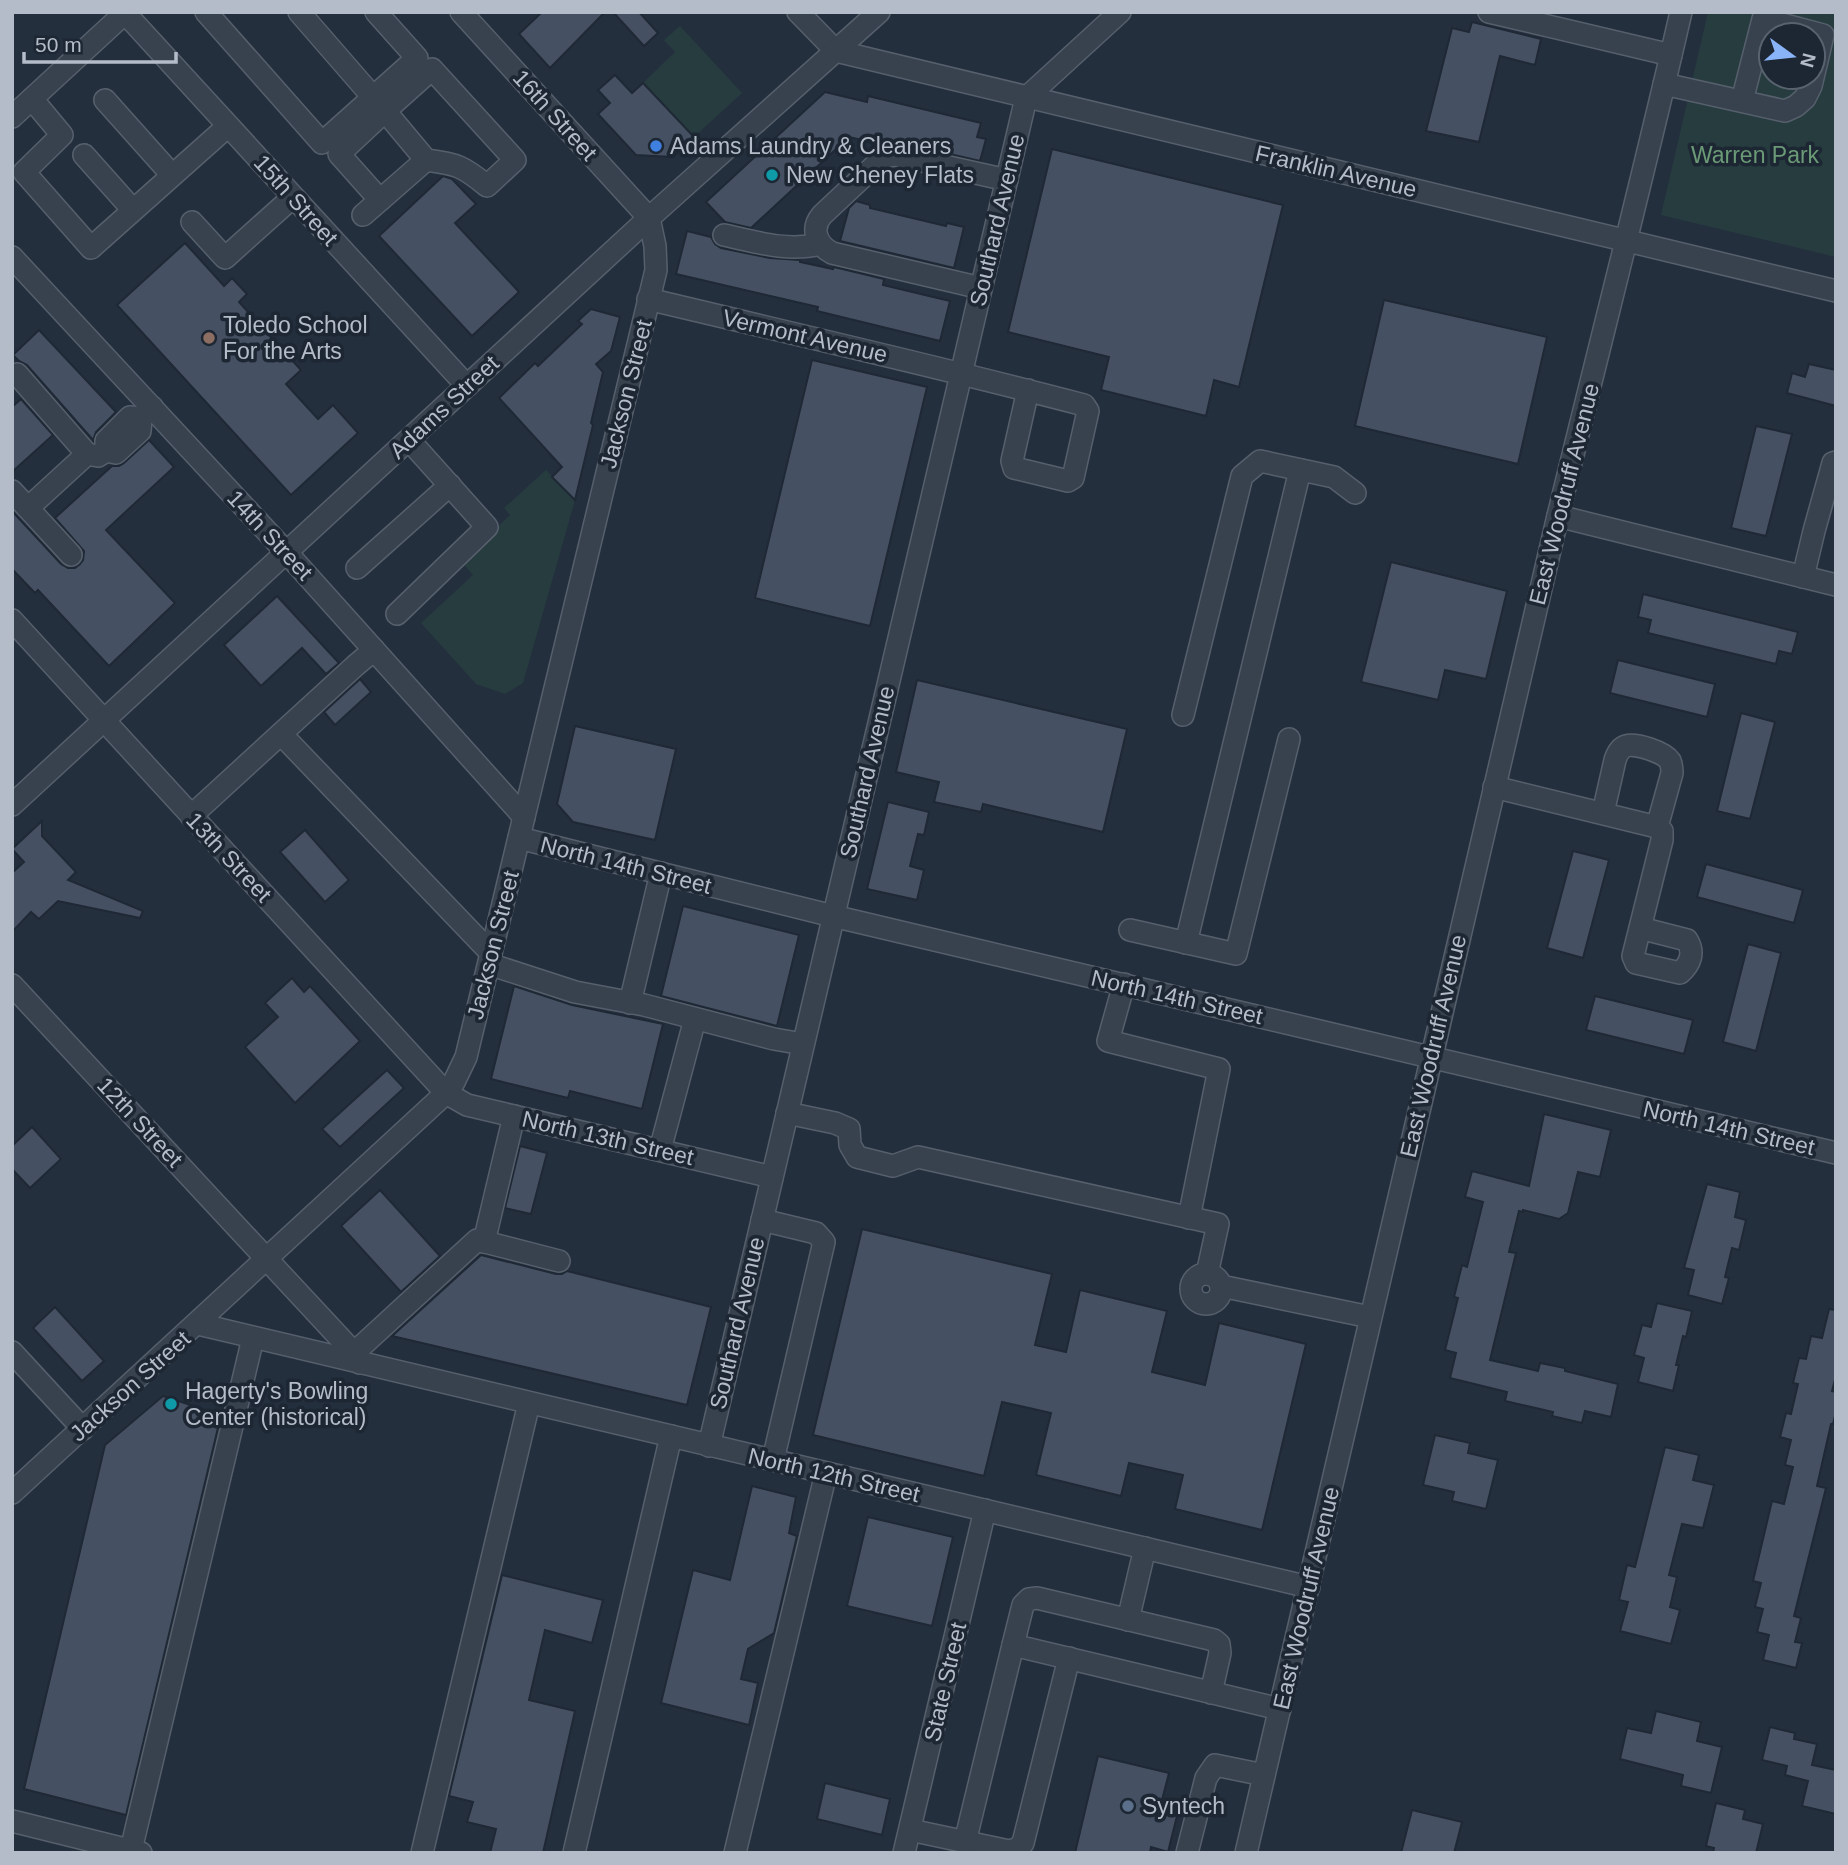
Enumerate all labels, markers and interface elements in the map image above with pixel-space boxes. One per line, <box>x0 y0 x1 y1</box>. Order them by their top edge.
scale bar <box>24 21 177 65</box>
north arrow <box>1757 21 1827 91</box>
text: 50 m <box>35 33 82 56</box>
text: N <box>1796 51 1820 70</box>
street label: 16th Street <box>508 64 603 166</box>
street label: Southard Avenue <box>965 131 1029 309</box>
place label: Adams Laundry & Cleaners <box>670 133 951 159</box>
marker: Adams Laundry & Cleaners <box>648 138 664 154</box>
street label: Franklin Avenue <box>1253 140 1419 202</box>
park label: Warren Park <box>1691 142 1820 168</box>
street label: 15th Street <box>249 149 344 251</box>
place label: New Cheney Flats <box>786 162 974 188</box>
marker: New Cheney Flats <box>764 167 780 183</box>
street label: Vermont Avenue <box>720 304 890 368</box>
place label: Toledo School For the Arts <box>223 312 368 364</box>
street label: Jackson Street <box>595 316 657 471</box>
marker: Toledo School For the Arts <box>201 330 217 346</box>
street label: Adams Street <box>384 350 504 464</box>
street label: East Woodruff Avenue <box>1524 380 1604 608</box>
street label: 14th Street <box>222 485 318 585</box>
street label: Southard Avenue <box>835 683 899 861</box>
street label: 13th Street <box>181 807 277 907</box>
street label: North 14th Street <box>538 831 715 899</box>
street label: Jackson Street <box>462 867 524 1022</box>
street label: East Woodruff Avenue <box>1395 932 1471 1160</box>
street label: North 14th Street <box>1089 965 1266 1030</box>
street label: 12th Street <box>92 1072 188 1172</box>
street label: North 14th Street <box>1641 1096 1818 1161</box>
street label: North 13th Street <box>520 1106 697 1171</box>
street label: Southard Avenue <box>705 1234 769 1412</box>
street label: Jackson Street <box>65 1325 196 1447</box>
place label: Hagerty's Bowling Center (historical) <box>185 1378 368 1430</box>
marker: Hagerty's Bowling Center (historical) <box>163 1396 179 1412</box>
street label: North 12th Street <box>746 1443 923 1508</box>
street label: East Woodruff Avenue <box>1268 1484 1344 1712</box>
street label: State Street <box>919 1619 971 1744</box>
place label: Syntech <box>1142 1793 1225 1819</box>
marker: Syntech <box>1120 1798 1136 1814</box>

